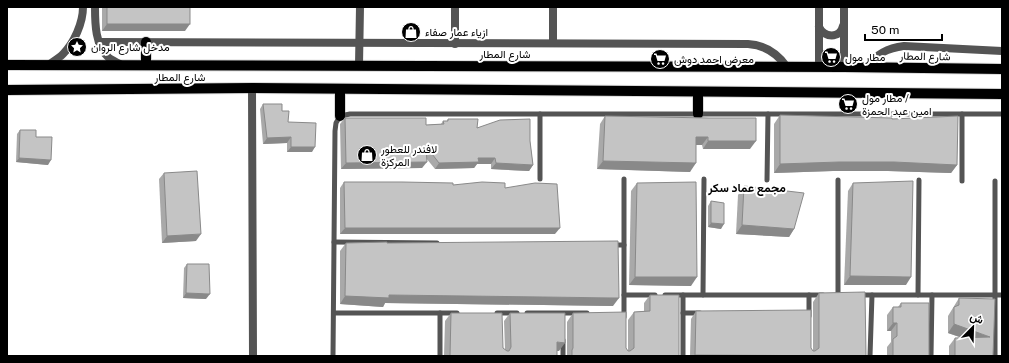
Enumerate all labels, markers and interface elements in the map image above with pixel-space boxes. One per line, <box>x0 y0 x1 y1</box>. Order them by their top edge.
scale bar <box>865 16 942 42</box>
shop icon: ازياء عمار صفاء <box>400 21 422 43</box>
text: 50 m <box>871 23 899 37</box>
place label: ازياء عمار صفاء <box>425 26 488 39</box>
place icon: مدخل شارع الروان <box>66 36 88 58</box>
place label: مدخل شارع الروان <box>91 41 170 55</box>
supermarket icon: مطار مول <box>820 46 842 68</box>
street label: شارع المطار <box>479 48 531 62</box>
supermarket icon: معرض احمد دوش <box>649 48 671 70</box>
street label: شارع المطار <box>898 50 951 64</box>
place label: مطار مول <box>845 51 886 64</box>
place label: معرض احمد دوش <box>674 53 754 66</box>
street label: شارع المطار <box>154 71 206 85</box>
place label: مطار مول / امين عبد الحمزة <box>862 92 932 118</box>
supermarket icon: مطار مول / امين عبد الحمزة <box>837 93 859 115</box>
place label: لافندر للعطور المركزة <box>380 143 437 169</box>
shop icon: لافندر للعطور المركزة <box>356 144 378 166</box>
district label: مجمع عماد سكر <box>707 181 786 196</box>
north arrow <box>953 307 993 347</box>
text: ش <box>968 310 985 327</box>

